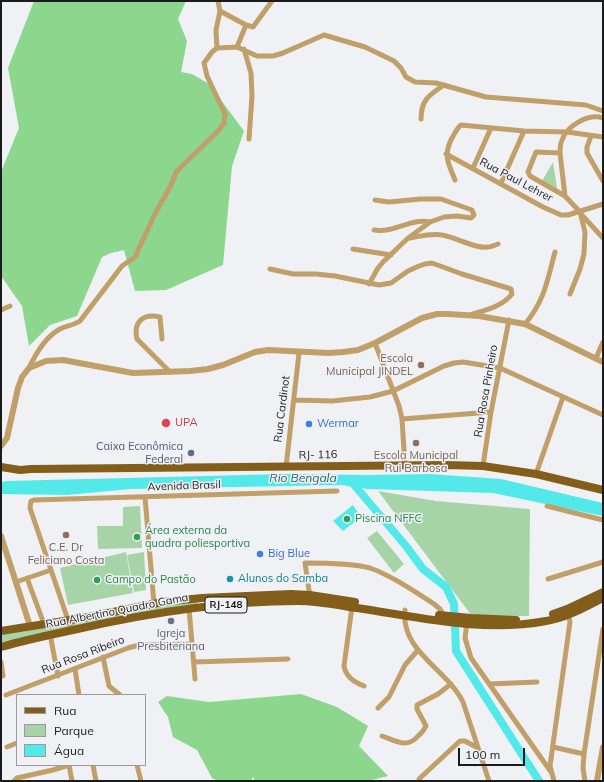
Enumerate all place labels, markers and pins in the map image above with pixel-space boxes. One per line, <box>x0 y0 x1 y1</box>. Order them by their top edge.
place label: Escola Municipal JINDEL <box>326 352 413 378</box>
marker: Escola Municipal JINDEL <box>416 360 426 370</box>
place label: UPA <box>175 416 197 430</box>
marker: UPA <box>160 417 172 429</box>
place label: Wermar <box>317 417 359 431</box>
marker: Wermar <box>304 419 314 429</box>
marker: Escola Municipal Rui Barbosa <box>411 438 421 448</box>
place label: Caixa Econômica Federal <box>96 440 183 466</box>
marker: Caixa Econômica Federal <box>186 448 196 458</box>
place label: Escola Municipal Rui Barbosa <box>374 449 458 475</box>
place label: Piscina NFFC <box>355 512 422 526</box>
marker: Piscina NFFC <box>342 514 352 524</box>
place label: Área externa da quadra poliesportiva <box>145 524 250 550</box>
marker: C.E. Dr Feliciano Costa <box>61 530 71 540</box>
marker: Área externa da quadra poliesportiva <box>132 532 142 542</box>
place label: C.E. Dr Feliciano Costa <box>28 541 104 567</box>
place label: Big Blue <box>268 547 310 561</box>
marker: Big Blue <box>255 549 265 559</box>
place label: Alunos do Samba <box>238 572 328 586</box>
place label: Campo do Pastão <box>105 573 196 587</box>
marker: Alunos do Samba <box>225 574 235 584</box>
marker: Campo do Pastão <box>92 575 102 585</box>
marker: Igreja Presbiteriana <box>166 616 176 626</box>
place label: Igreja Presbiteriana <box>137 627 205 653</box>

